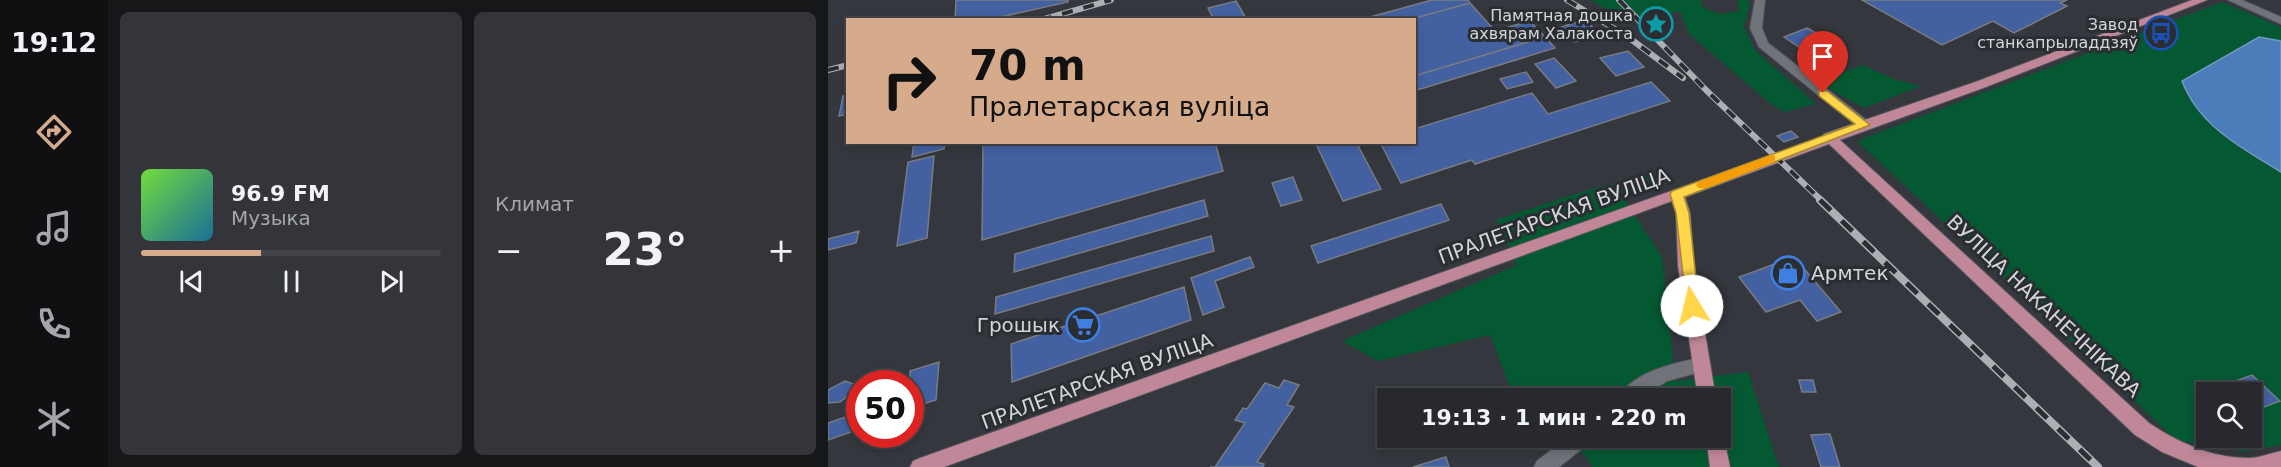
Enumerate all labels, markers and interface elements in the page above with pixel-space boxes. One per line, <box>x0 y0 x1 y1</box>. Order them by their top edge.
place label: Памятная дошка ахвярам Халакоста <box>1469 6 1633 43</box>
place icon: Памятная дошка ахвярам Халакоста <box>1638 6 1674 42</box>
place label: Завод станкапрыладдзяў <box>1977 15 2138 52</box>
bus stop icon: Завод станкапрыладдзяў <box>2143 15 2179 51</box>
text: 19:12 <box>11 27 97 58</box>
pin <box>1797 31 1848 93</box>
icon: arrive <box>1806 40 1839 73</box>
text: 70 m <box>969 41 1086 90</box>
icon: right <box>870 42 948 120</box>
text: Пралетарская вуліца <box>969 91 1270 122</box>
icon: directions <box>33 111 75 153</box>
street label: ПРАЛЕТАРСКАЯ ВУЛІЦА <box>1435 163 1673 269</box>
text: 96.9 FM <box>231 181 330 206</box>
text: Климат <box>495 192 574 216</box>
text: Музыка <box>231 206 311 230</box>
icon: music <box>33 207 75 249</box>
street label: ВУЛІЦА НАКАНЕЧНІКАВА <box>1942 210 2146 402</box>
text: 23° <box>602 223 688 276</box>
text: − <box>495 231 523 270</box>
text: + <box>767 231 795 270</box>
shop icon: Армтек <box>1770 255 1806 291</box>
place label: Армтек <box>1811 261 1889 285</box>
icon: previous <box>175 265 208 298</box>
icon: pause <box>275 265 308 298</box>
icon: next <box>375 265 408 298</box>
position arrow <box>1660 274 1724 338</box>
icon: phone <box>33 303 75 345</box>
supermarket icon: Грошык <box>1065 307 1101 343</box>
place label: Грошык <box>977 313 1060 337</box>
street label: ПРАЛЕТАРСКАЯ ВУЛІЦА <box>978 328 1216 434</box>
speed limit sign: 50 <box>846 370 924 448</box>
map controls <box>2196 382 2262 448</box>
button: search <box>2196 382 2262 448</box>
icon: climate <box>33 398 75 440</box>
text: 19:13 · 1 мин · 220 m <box>1421 405 1687 430</box>

